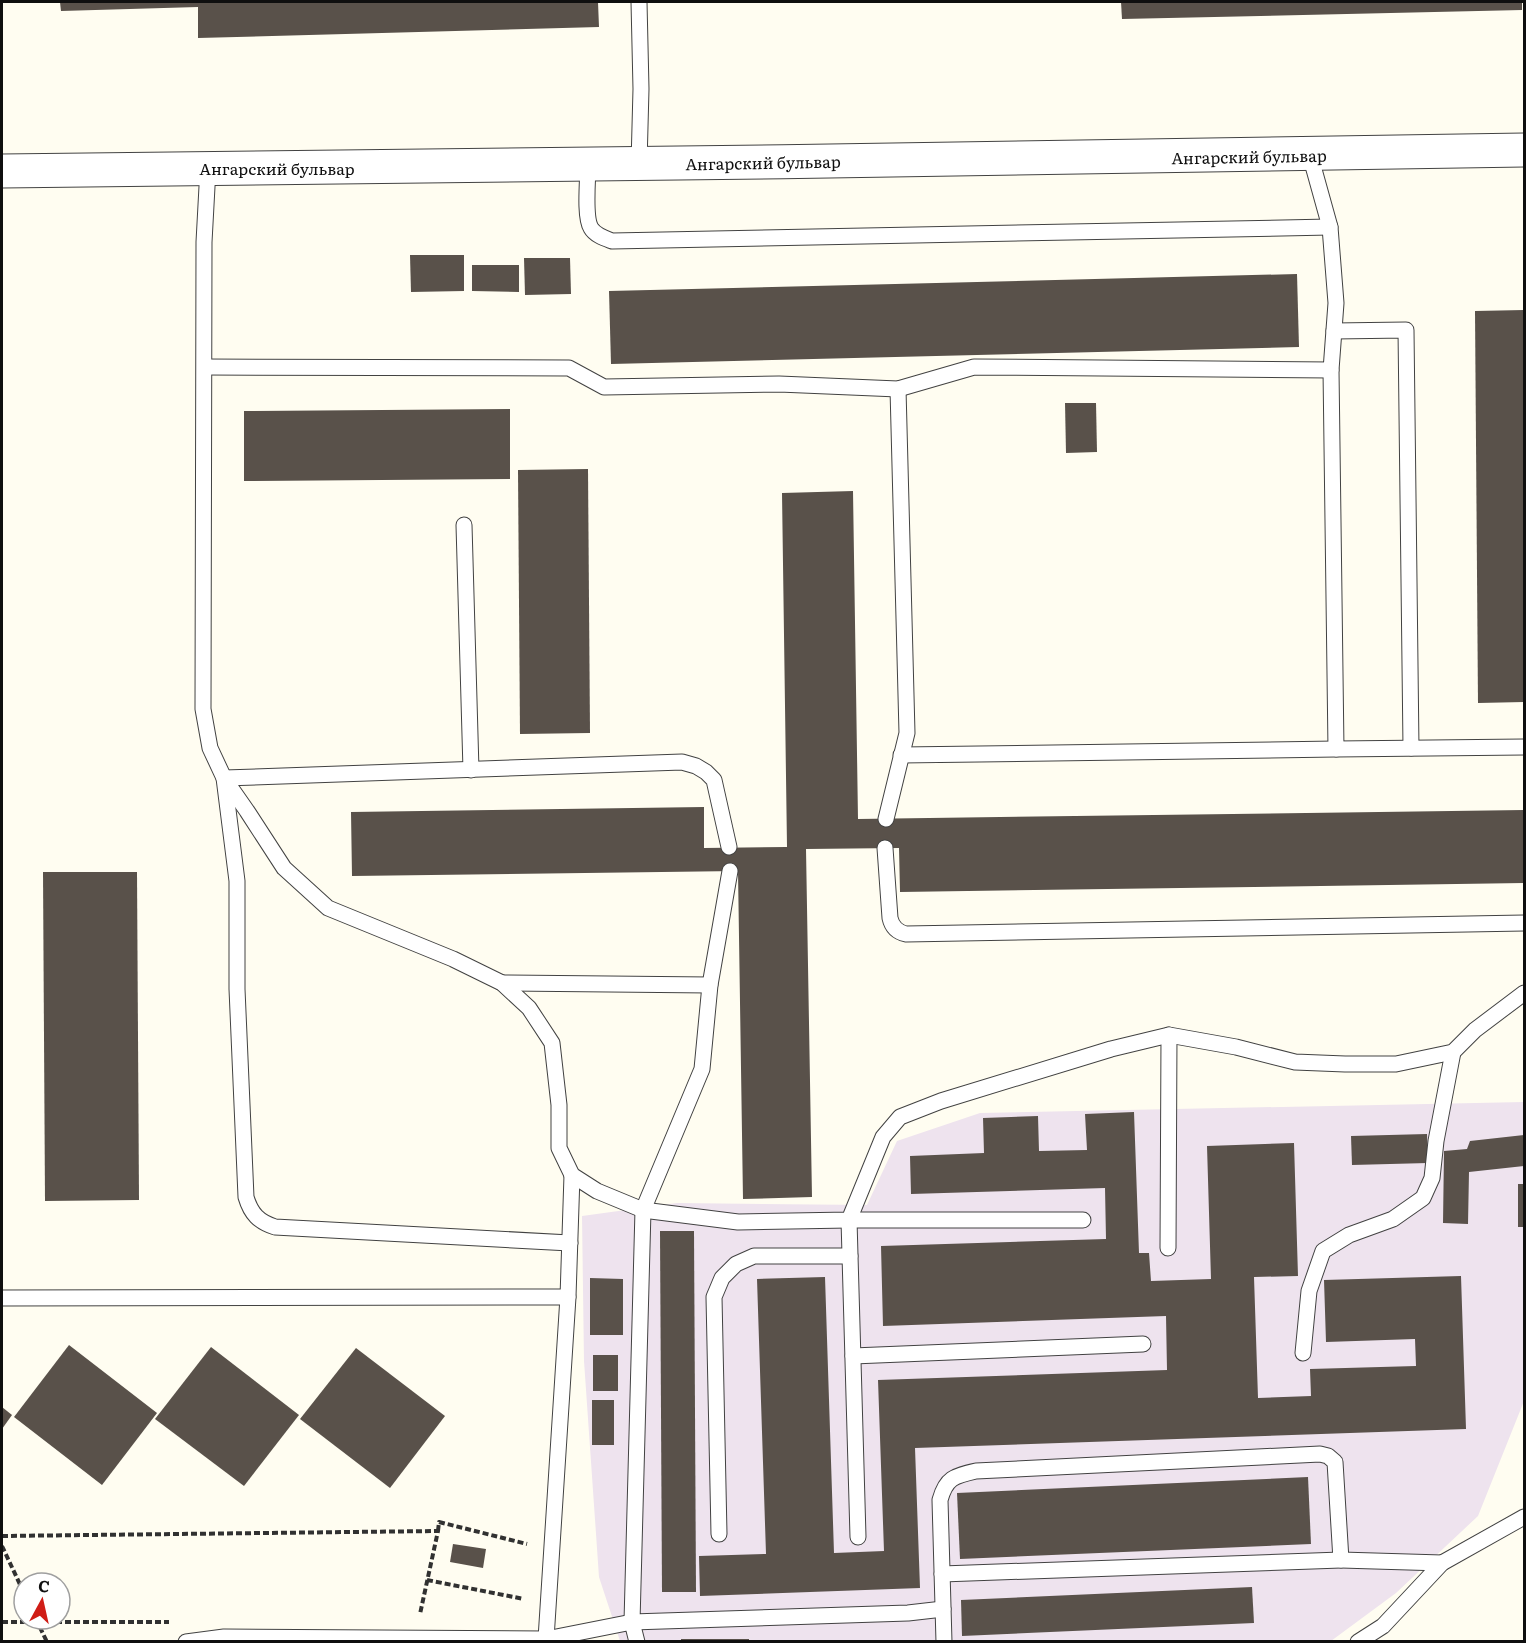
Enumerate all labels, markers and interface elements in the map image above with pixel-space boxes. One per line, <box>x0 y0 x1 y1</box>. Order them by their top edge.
street label: Ангарский бульвар <box>1171 143 1327 169</box>
street label: Ангарский бульвар <box>685 149 841 175</box>
street label: Ангарский бульвар <box>199 156 355 180</box>
north arrow <box>12 1571 72 1631</box>
text: С <box>37 1572 52 1598</box>

